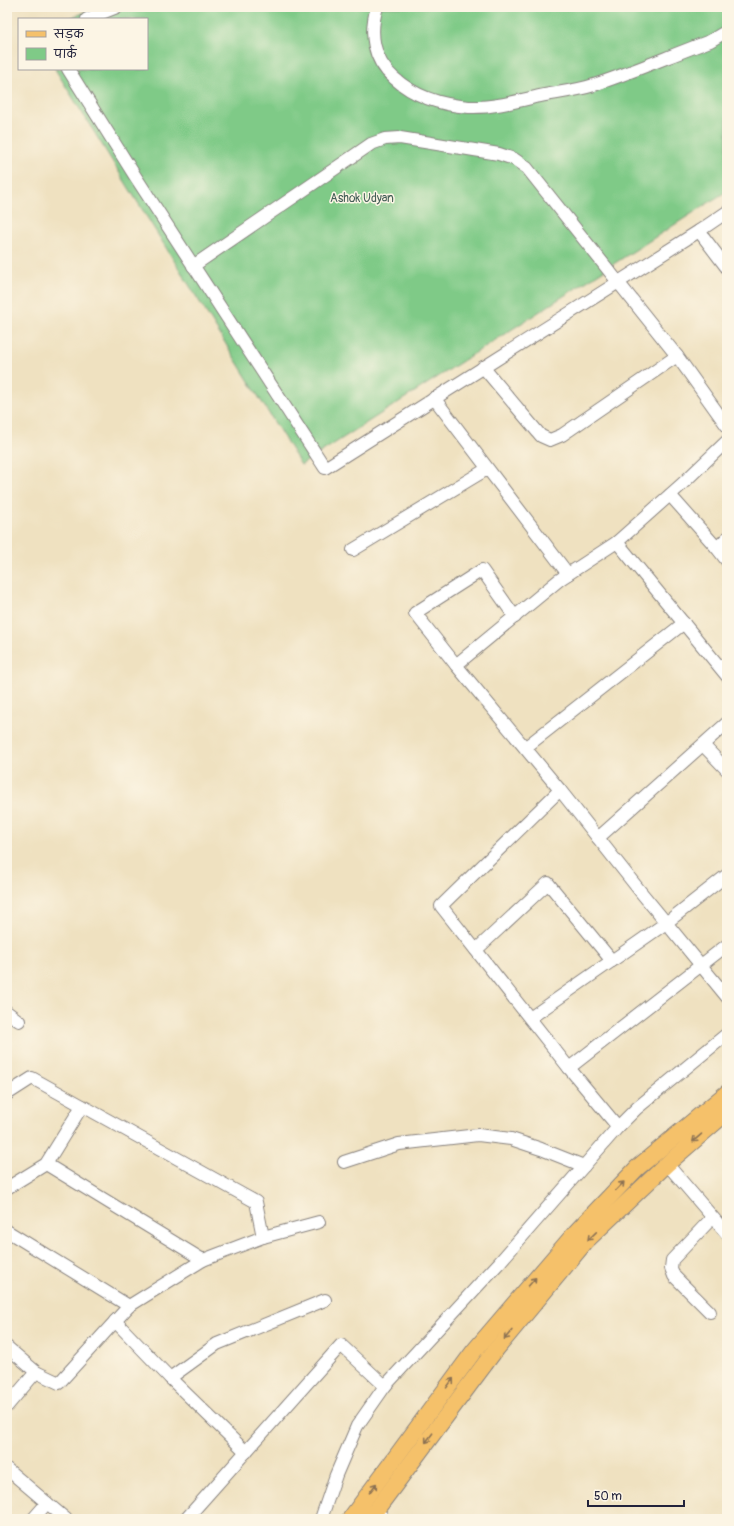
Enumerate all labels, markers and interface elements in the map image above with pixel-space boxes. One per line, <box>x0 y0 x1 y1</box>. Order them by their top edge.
legend <box>18 18 148 70</box>
text: सड़क <box>53 27 85 42</box>
text: पार्क <box>53 44 78 62</box>
park label: Ashok Udyan <box>330 191 394 206</box>
one-way arrow <box>692 1133 703 1142</box>
one-way arrow <box>615 1181 625 1191</box>
one-way arrow <box>587 1231 597 1241</box>
one-way arrow <box>528 1277 537 1288</box>
one-way arrow <box>503 1329 512 1340</box>
one-way arrow <box>446 1378 454 1389</box>
one-way arrow <box>425 1432 433 1443</box>
scale bar <box>588 1482 684 1508</box>
one-way arrow <box>369 1483 378 1494</box>
text: 50 m <box>594 1489 622 1504</box>

